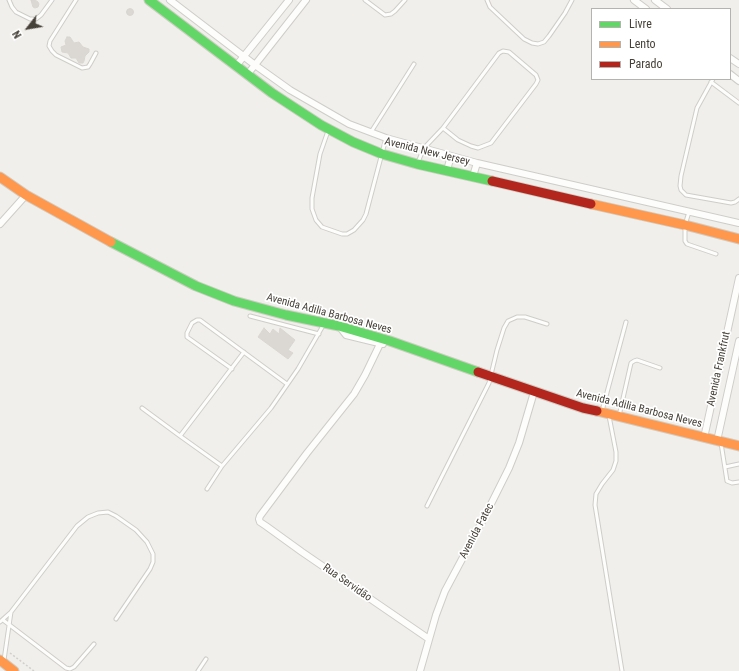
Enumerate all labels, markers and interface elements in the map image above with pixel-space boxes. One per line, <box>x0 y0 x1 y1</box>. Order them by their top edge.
north arrow <box>8 8 48 48</box>
legend <box>591 8 731 80</box>
text: Livre <box>629 17 652 31</box>
text: N <box>10 28 25 41</box>
text: Lento <box>629 37 656 51</box>
text: Parado <box>629 57 662 71</box>
street label: Avenida New Jersey <box>383 135 471 169</box>
street label: Avenida Adilia Barbosa Neves <box>265 291 393 337</box>
street label: Avenida Frankfrut <box>705 330 733 408</box>
street label: Avenida Adilia Barbosa Neves <box>575 387 703 431</box>
street label: Avenida Fatec <box>457 501 497 561</box>
street label: Rua Servidão <box>320 561 374 605</box>

